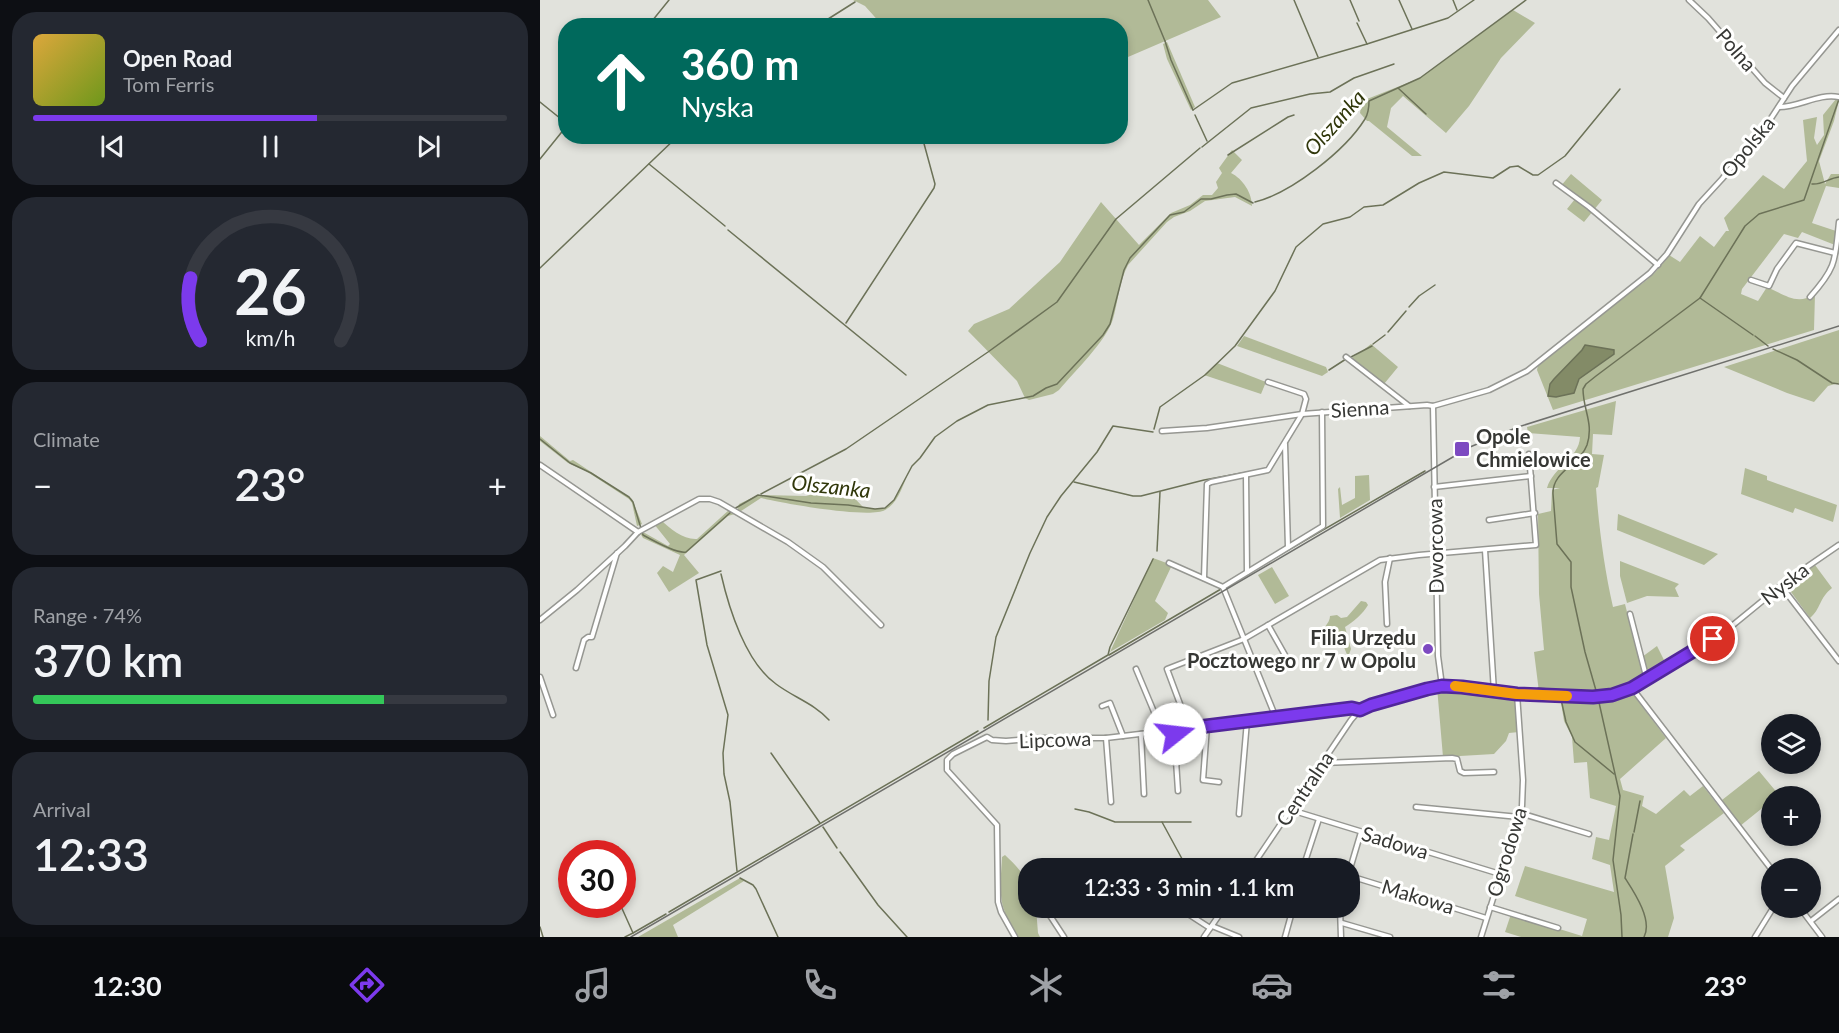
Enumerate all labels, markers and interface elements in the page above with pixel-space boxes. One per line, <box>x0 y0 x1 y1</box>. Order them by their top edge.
street label: Polna <box>1712 23 1762 76</box>
text: 360 m <box>681 39 799 89</box>
icon: ahead <box>582 42 660 120</box>
text: Open Road <box>123 45 232 72</box>
text: Tom Ferris <box>123 72 214 96</box>
water label: Olszanka <box>1298 84 1370 160</box>
text: Nyska <box>681 90 754 123</box>
street label: Opolska <box>1715 111 1779 182</box>
icon: previous <box>96 130 129 163</box>
icon: pause <box>254 130 287 163</box>
icon: next <box>412 130 445 163</box>
text: 26 <box>234 253 306 328</box>
text: km/h <box>245 325 295 351</box>
street label: Sienna <box>1330 394 1390 422</box>
place label: Opole Chmielowice <box>1476 424 1591 471</box>
text: Climate <box>33 427 100 451</box>
marker: Opole Chmielowice <box>1453 440 1471 458</box>
text: 23° <box>235 457 305 511</box>
text: − <box>33 465 52 505</box>
text: + <box>488 465 507 505</box>
water label: Olszanka <box>790 469 872 502</box>
street label: Dworcowa <box>1422 498 1448 594</box>
street label: Nyska <box>1756 557 1813 609</box>
text: Range · 74% <box>33 603 142 627</box>
pin <box>1687 613 1738 664</box>
icon: arrive <box>1696 622 1729 655</box>
place label: Filia Urzędu Pocztowego nr 7 w Opolu <box>1187 625 1416 672</box>
text: 370 km <box>33 633 183 687</box>
marker: Filia Urzędu Pocztowego nr 7 w Opolu <box>1421 642 1435 656</box>
position arrow <box>1143 702 1207 766</box>
map controls <box>1761 714 1821 918</box>
button: layers <box>1761 714 1821 774</box>
street label: Lipcowa <box>1018 726 1092 752</box>
street label: Centralna <box>1271 747 1338 830</box>
button: + <box>1761 786 1821 846</box>
text: Arrival <box>33 797 91 821</box>
street label: Ogrodowa <box>1481 804 1531 899</box>
street label: Sadowa <box>1359 821 1432 864</box>
text: 12:33 <box>33 827 149 881</box>
speed limit sign: 30 <box>558 840 636 918</box>
button: − <box>1761 858 1821 918</box>
text: 12:33 · 3 min · 1.1 km <box>1084 874 1294 901</box>
street label: Makowa <box>1379 874 1457 918</box>
icon: directions <box>346 964 388 1006</box>
icon: music <box>572 964 614 1006</box>
icon: phone <box>799 964 841 1006</box>
icon: climate <box>1025 964 1067 1006</box>
icon: car <box>1251 964 1293 1006</box>
icon: filters <box>1478 964 1520 1006</box>
text: 12:30 <box>92 969 162 1002</box>
text: 23° <box>1704 969 1747 1002</box>

